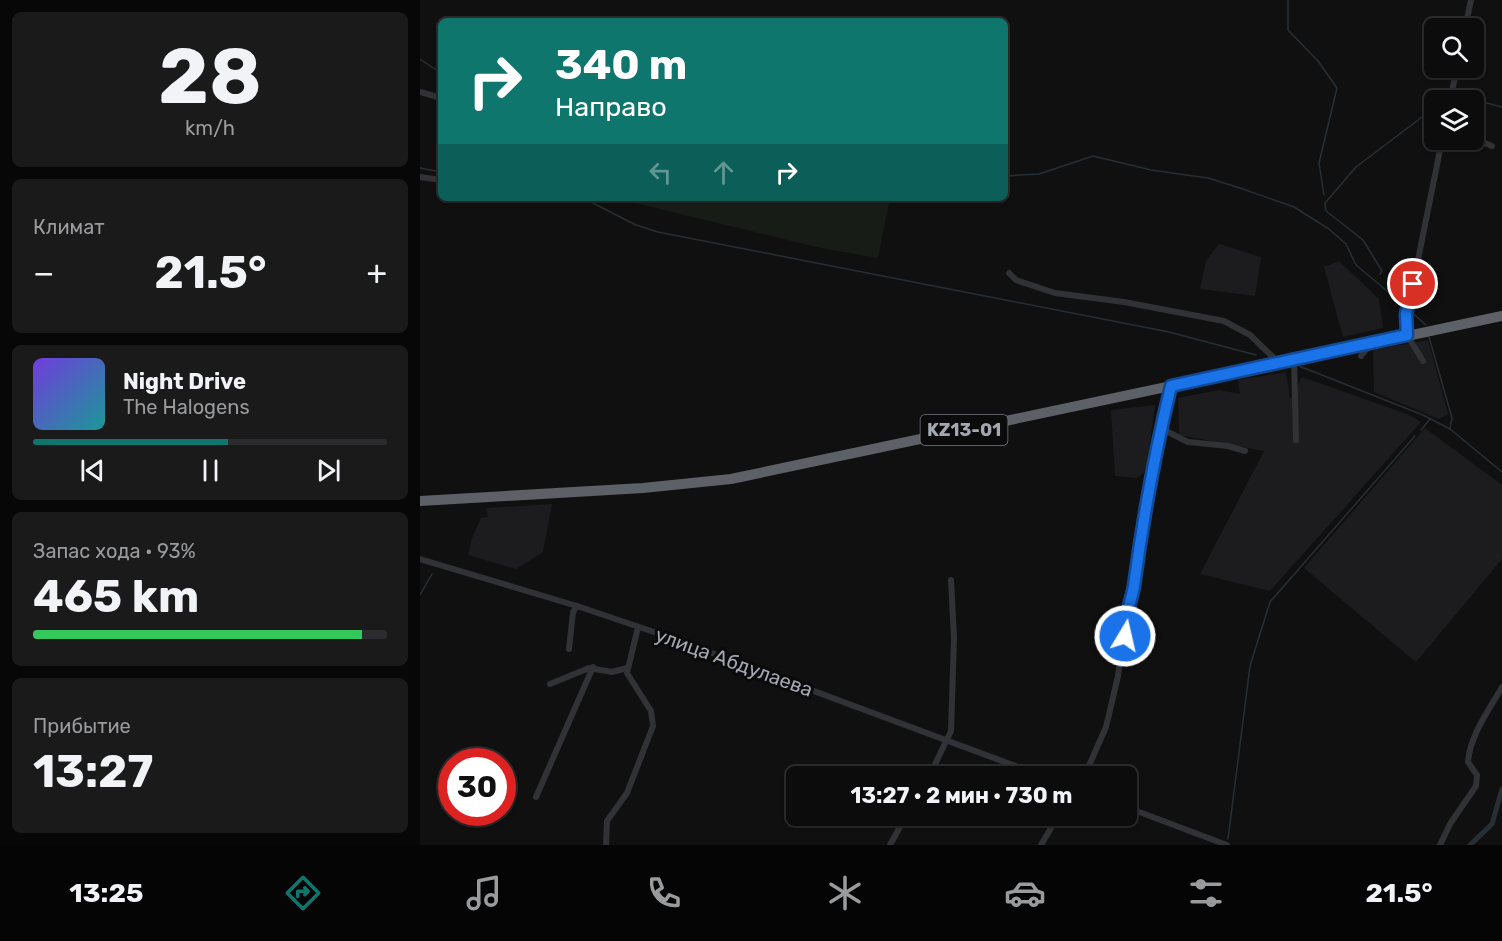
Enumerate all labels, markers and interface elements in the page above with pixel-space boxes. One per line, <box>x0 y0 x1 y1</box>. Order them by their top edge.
map controls <box>1424 18 1484 150</box>
button: search <box>1424 18 1484 78</box>
text: 28 <box>158 30 262 123</box>
text: 340 m <box>555 40 687 90</box>
icon: right <box>456 42 534 120</box>
button: layers <box>1424 90 1484 150</box>
text: Направо <box>555 91 667 123</box>
text: km/h <box>185 116 235 140</box>
icon: left <box>644 156 677 189</box>
icon: ahead <box>707 156 740 189</box>
icon: right <box>770 156 803 189</box>
text: Климат <box>33 215 105 239</box>
text: 21.5° <box>154 246 266 299</box>
text: − <box>33 253 54 292</box>
text: + <box>366 253 387 292</box>
pin <box>1387 258 1438 309</box>
icon: arrive <box>1396 267 1429 300</box>
text: Night Drive <box>123 368 246 395</box>
text: The Halogens <box>123 395 250 419</box>
road number: KZ13-01 <box>920 415 1008 445</box>
icon: previous <box>76 454 109 487</box>
icon: pause <box>194 454 227 487</box>
icon: next <box>312 454 345 487</box>
text: Запас хода · 93% <box>33 539 196 563</box>
text: 465 km <box>33 570 199 623</box>
position arrow <box>1093 604 1157 668</box>
street label: улица Абдулаева <box>652 622 816 702</box>
text: Прибытие <box>33 714 131 738</box>
text: 13:27 <box>33 745 153 798</box>
speed limit sign: 30 <box>438 748 516 826</box>
text: 13:27 · 2 мин · 730 m <box>851 782 1072 809</box>
icon: directions <box>282 872 324 914</box>
icon: music <box>463 872 505 914</box>
icon: phone <box>643 872 685 914</box>
icon: climate <box>824 872 866 914</box>
icon: car <box>1004 872 1046 914</box>
icon: filters <box>1185 872 1227 914</box>
text: 13:25 <box>69 877 143 909</box>
text: 21.5° <box>1365 877 1433 909</box>

